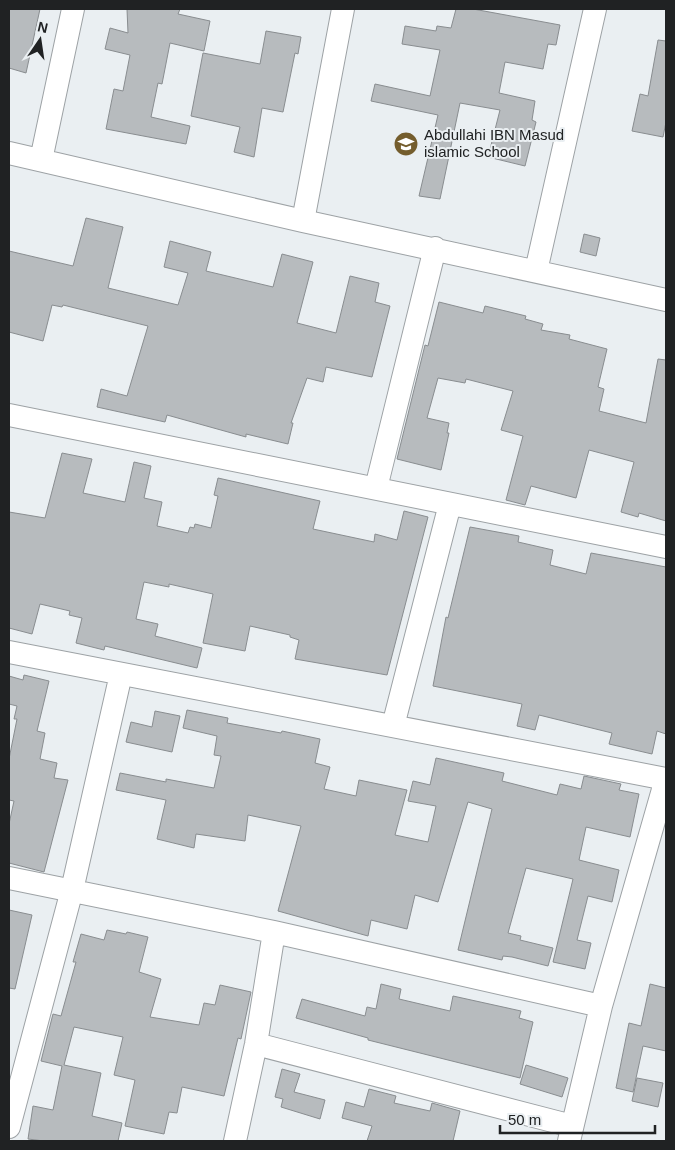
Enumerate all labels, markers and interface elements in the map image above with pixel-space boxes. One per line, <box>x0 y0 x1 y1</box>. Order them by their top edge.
north arrow <box>15 15 65 65</box>
text: N <box>36 18 50 36</box>
place label: Abdullahi IBN Masud islamic School <box>424 126 564 160</box>
school or university icon: Abdullahi IBN Masud islamic School <box>393 131 419 157</box>
scale bar <box>500 1102 655 1134</box>
text: 50 m <box>508 1111 541 1128</box>

